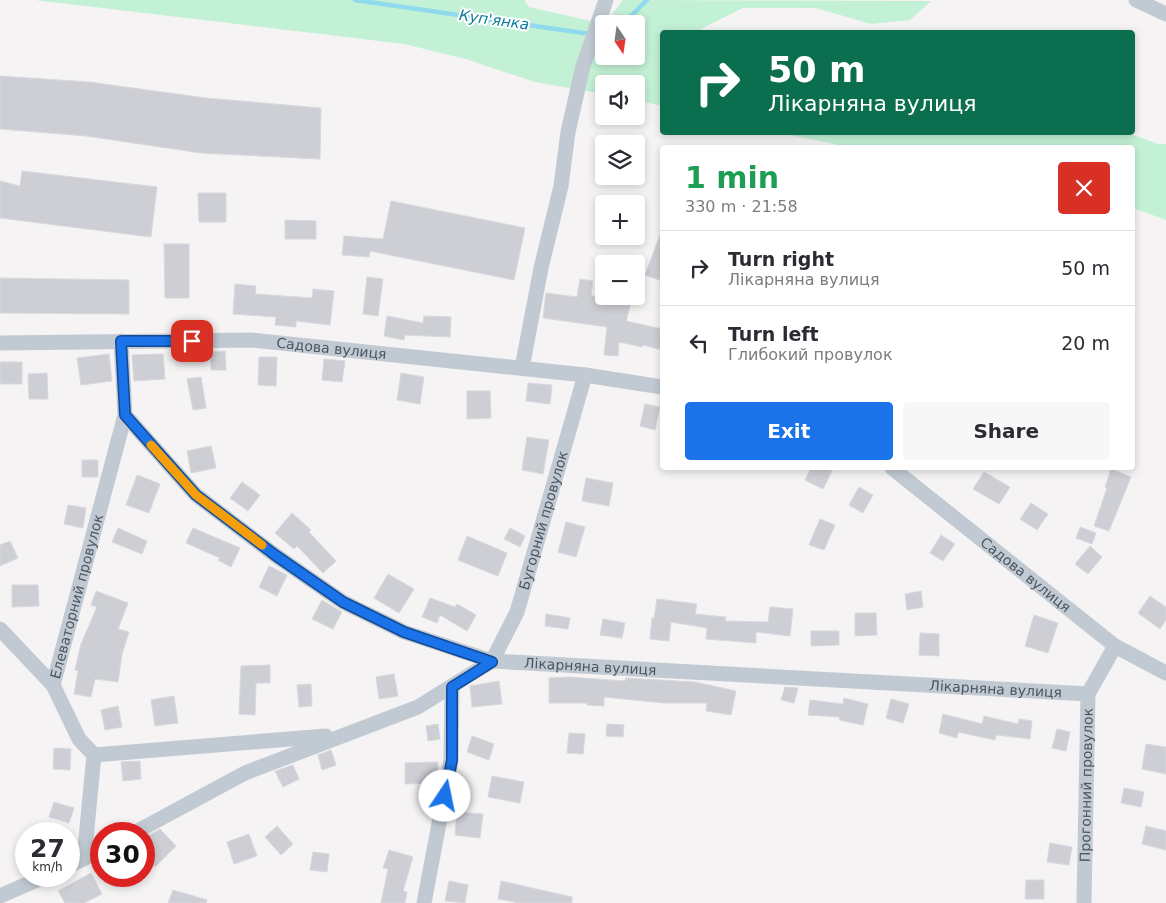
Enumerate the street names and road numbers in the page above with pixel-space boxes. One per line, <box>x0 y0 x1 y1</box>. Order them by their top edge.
street label: Садова вулиця <box>276 335 387 362</box>
street label: Бугорний провулок <box>516 449 571 592</box>
street label: Елеваторний провулок <box>47 512 106 681</box>
street label: Садова вулиця <box>977 534 1074 615</box>
street label: Лікарняна вулиця <box>524 655 657 678</box>
street label: Лікарняна вулиця <box>929 677 1062 701</box>
street label: Прогонний провулок <box>1077 708 1096 862</box>

